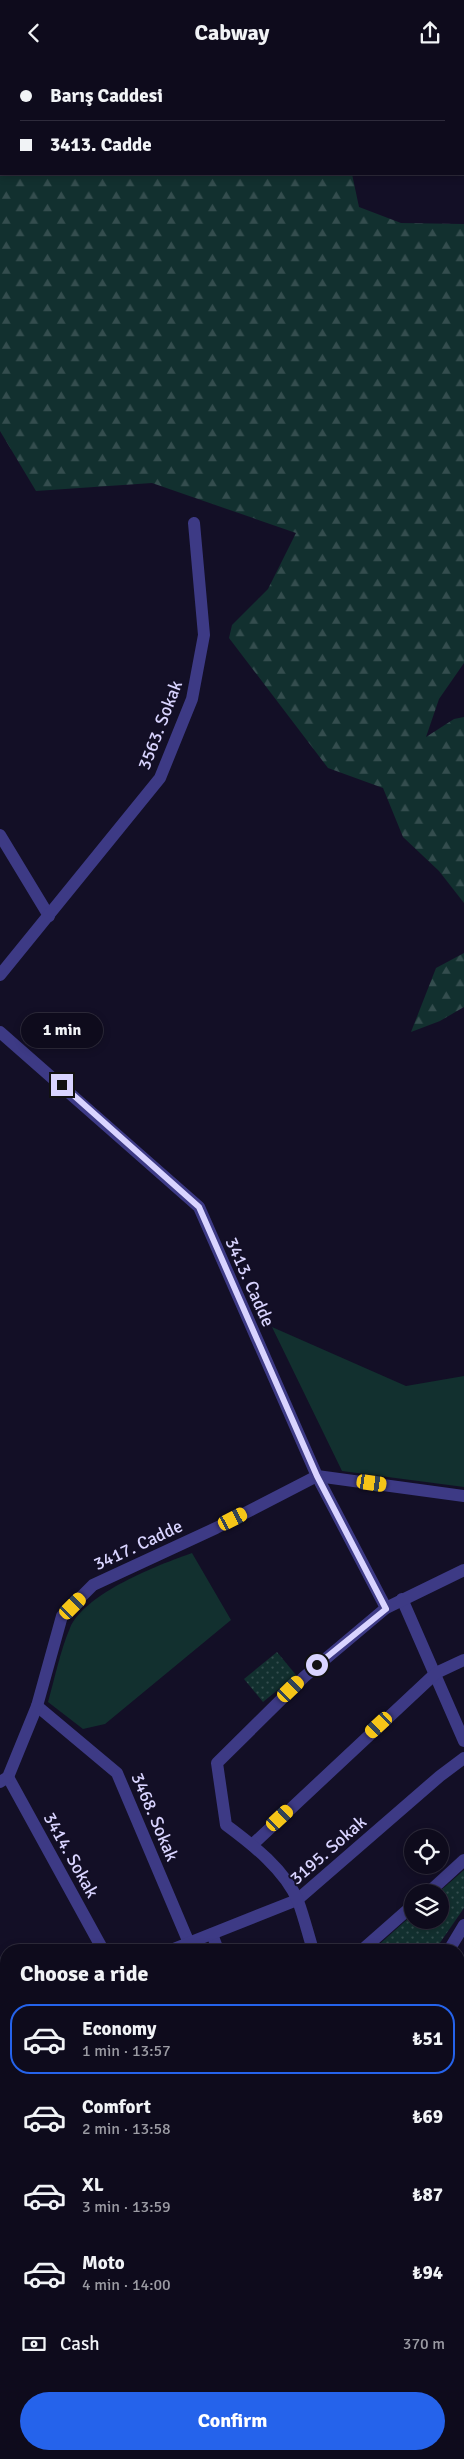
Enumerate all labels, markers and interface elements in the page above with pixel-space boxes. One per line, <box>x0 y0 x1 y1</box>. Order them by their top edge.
icon: back <box>20 19 48 47</box>
text: Cabway <box>195 19 269 46</box>
icon: share <box>416 19 444 47</box>
text: Barış Caddesi <box>50 84 163 108</box>
text: 3413. Cadde <box>50 133 152 157</box>
street label: 3563. Sokak <box>133 677 187 773</box>
callout: 1 min <box>21 1013 103 1047</box>
text: 1 min <box>43 1020 81 1040</box>
route end <box>51 1074 73 1096</box>
street label: 3413. Cadde <box>221 1234 279 1330</box>
car <box>356 1473 387 1493</box>
car <box>216 1506 249 1532</box>
street label: 3417. Cadde <box>90 1515 186 1575</box>
car <box>57 1590 88 1622</box>
route start <box>306 1654 328 1676</box>
car <box>274 1673 307 1705</box>
car <box>362 1709 395 1741</box>
street label: 3468. Sokak <box>126 1769 184 1865</box>
car <box>263 1802 296 1834</box>
street label: 3414. Sokak <box>39 1809 103 1901</box>
street label: 3195. Sokak <box>285 1811 371 1889</box>
map controls <box>404 1829 449 1929</box>
button: locate <box>404 1829 449 1874</box>
button: layers <box>404 1884 449 1929</box>
text: Choose a ride <box>20 1960 148 1987</box>
icon: car <box>22 2017 67 2062</box>
text: Economy <box>82 2017 156 2041</box>
text: ₺51 <box>412 2027 443 2051</box>
text: 1 min · 13:57 <box>82 2041 171 2061</box>
icon: car <box>22 2095 67 2140</box>
text: Comfort <box>82 2095 151 2119</box>
text: ₺69 <box>412 2105 443 2129</box>
text: 2 min · 13:58 <box>82 2119 171 2139</box>
icon: car <box>22 2173 67 2218</box>
text: XL <box>82 2173 104 2197</box>
text: ₺87 <box>412 2183 443 2207</box>
text: 3 min · 13:59 <box>82 2197 171 2217</box>
icon: car <box>22 2251 67 2296</box>
text: Moto <box>82 2251 125 2275</box>
text: ₺94 <box>412 2261 443 2285</box>
text: 4 min · 14:00 <box>82 2275 171 2295</box>
icon: cash <box>20 2330 48 2358</box>
text: Cash <box>60 2332 100 2356</box>
text: 370 m <box>403 2334 445 2354</box>
button: Confirm <box>20 2392 445 2450</box>

